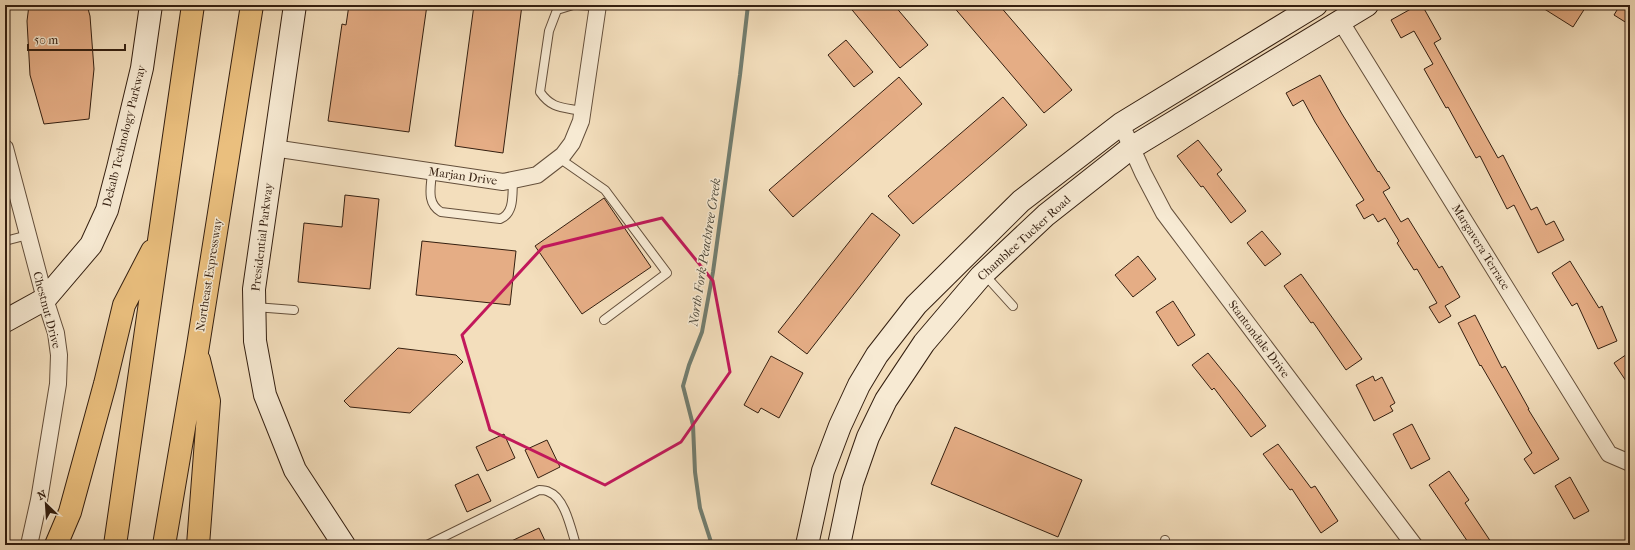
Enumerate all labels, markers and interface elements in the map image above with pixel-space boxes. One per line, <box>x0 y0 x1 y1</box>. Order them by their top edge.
scale bar <box>28 26 125 52</box>
text: 50 m <box>34 33 58 47</box>
street label: Dekalb Technology Parkway <box>100 63 149 208</box>
street label: Marjan Drive <box>428 164 498 188</box>
water label: North Fork Peachtree Creek <box>685 177 724 328</box>
street label: Presidential Parkway <box>248 181 276 292</box>
street label: Chamblee Tucker Road <box>975 192 1074 283</box>
street label: Margavera Terrace <box>1449 202 1513 292</box>
street label: Northeast Expressway <box>193 217 225 332</box>
street label: Chestnut Drive <box>30 270 64 350</box>
street label: Stantondale Drive <box>1225 298 1293 380</box>
north arrow <box>26 484 66 524</box>
text: N <box>35 487 49 503</box>

